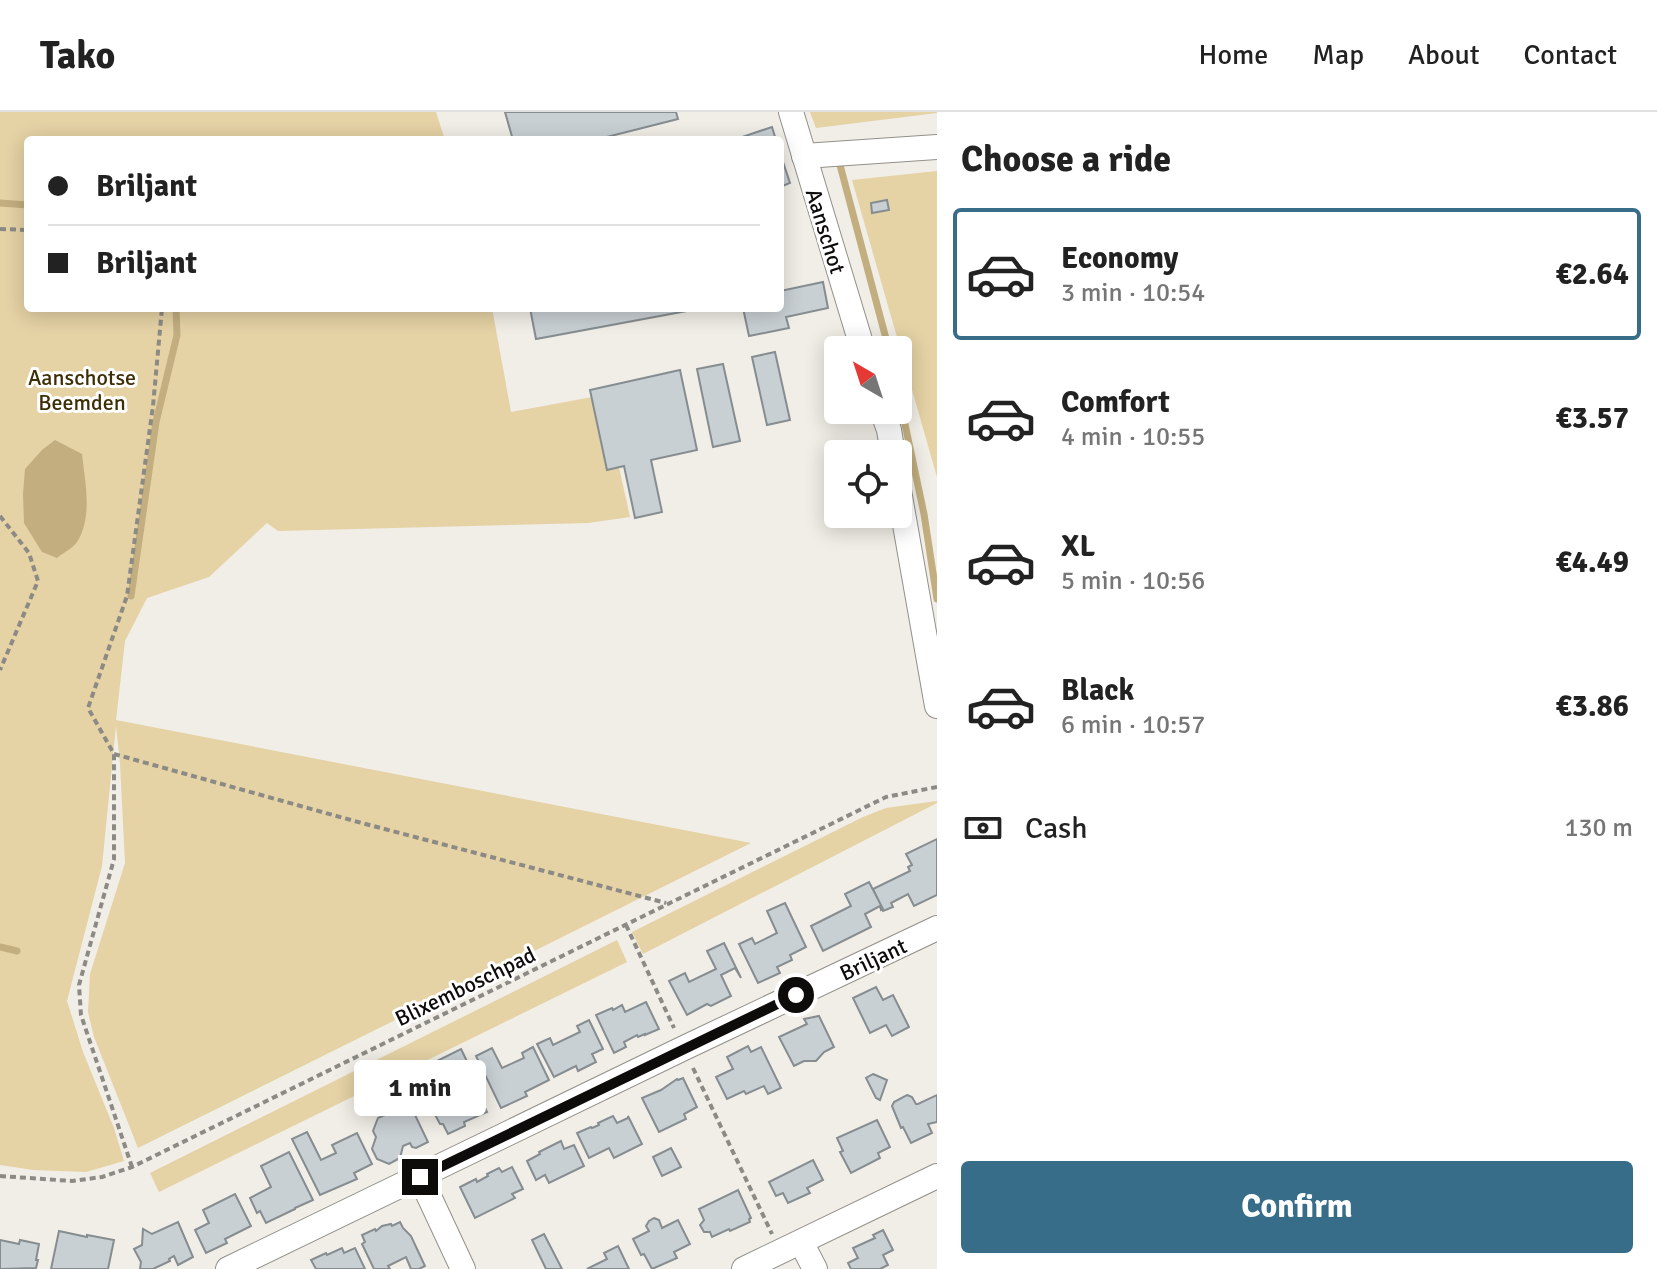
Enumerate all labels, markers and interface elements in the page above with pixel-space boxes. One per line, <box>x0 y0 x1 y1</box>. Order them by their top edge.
text: Tako <box>40 32 115 79</box>
text: Home <box>1199 38 1268 72</box>
text: Map <box>1312 38 1364 72</box>
text: About <box>1408 38 1480 72</box>
text: Contact <box>1524 38 1617 72</box>
text: Choose a ride <box>961 137 1171 182</box>
text: Briljant <box>96 168 197 205</box>
street label: Aanschot <box>800 185 851 277</box>
icon: car <box>965 238 1037 310</box>
text: Economy <box>1061 240 1178 277</box>
text: Briljant <box>96 245 197 282</box>
text: €2.64 <box>1556 256 1629 293</box>
text: 3 min · 10:54 <box>1061 277 1205 309</box>
north arrow <box>824 336 912 424</box>
map controls <box>824 336 912 528</box>
park label: Aanschotse Beemden <box>28 364 136 416</box>
icon: car <box>965 382 1037 454</box>
text: Comfort <box>1061 384 1170 421</box>
text: €3.57 <box>1556 400 1629 437</box>
text: 4 min · 10:55 <box>1061 421 1205 453</box>
button: locate <box>824 440 912 528</box>
icon: car <box>965 526 1037 598</box>
text: XL <box>1061 528 1095 565</box>
text: €4.49 <box>1556 544 1629 581</box>
text: 5 min · 10:56 <box>1061 565 1205 597</box>
icon: car <box>965 670 1037 742</box>
text: Black <box>1061 672 1134 709</box>
text: €3.86 <box>1556 688 1629 725</box>
text: 6 min · 10:57 <box>1061 709 1205 741</box>
icon: cash <box>961 806 1005 850</box>
text: Cash <box>1025 810 1088 847</box>
text: 130 m <box>1564 812 1633 844</box>
street label: Briljant <box>835 932 911 987</box>
street label: Blixemboschpad <box>390 941 540 1032</box>
route start <box>778 977 814 1013</box>
callout: 1 min <box>354 1061 486 1117</box>
text: 1 min <box>389 1072 451 1104</box>
route end <box>402 1159 438 1195</box>
button: Confirm <box>961 1161 1633 1253</box>

